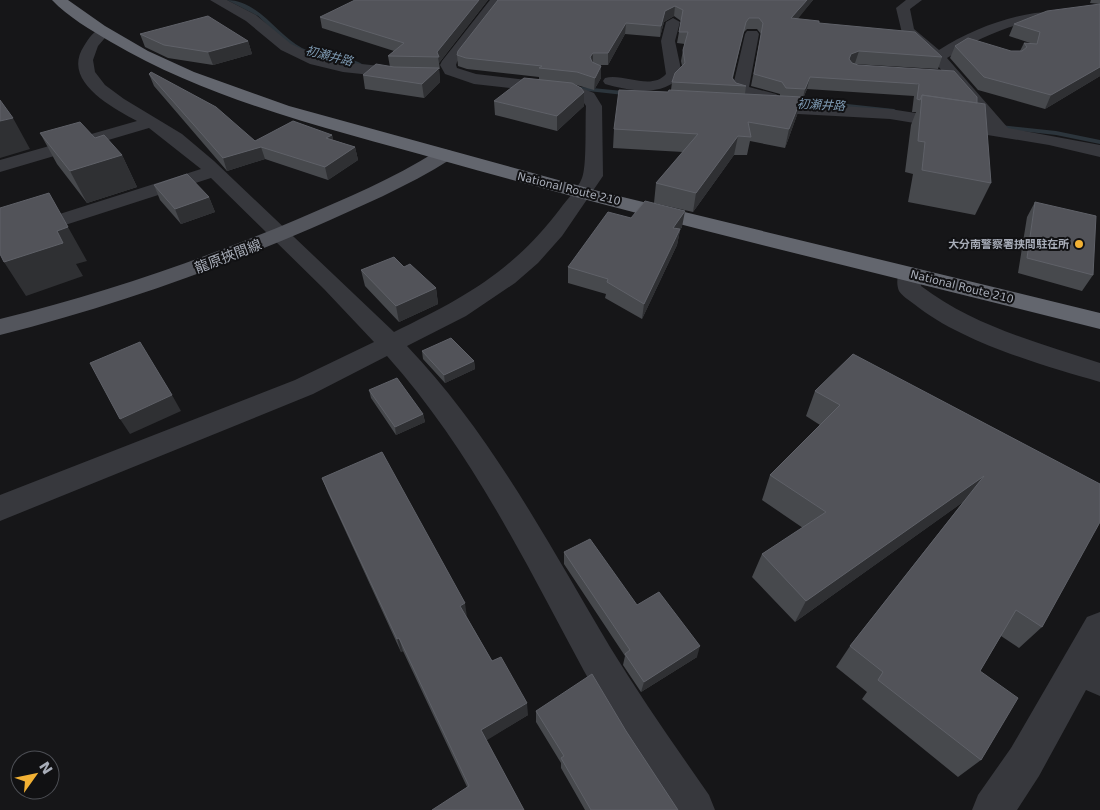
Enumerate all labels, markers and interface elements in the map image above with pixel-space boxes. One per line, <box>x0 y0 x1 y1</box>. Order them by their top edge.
water label: 初瀬井路 <box>304 43 355 69</box>
water label: 初瀬井路 <box>797 97 846 113</box>
street label: National Route 210 <box>516 170 622 208</box>
street label: 龍原挾間線 <box>192 236 264 276</box>
place label: 大分南警察署挟間駐在所 <box>948 238 1069 251</box>
marker: 大分南警察署挟間駐在所 <box>1073 238 1085 250</box>
street label: National Route 210 <box>909 268 1015 306</box>
north arrow <box>10 750 60 800</box>
text: N <box>36 759 56 777</box>

